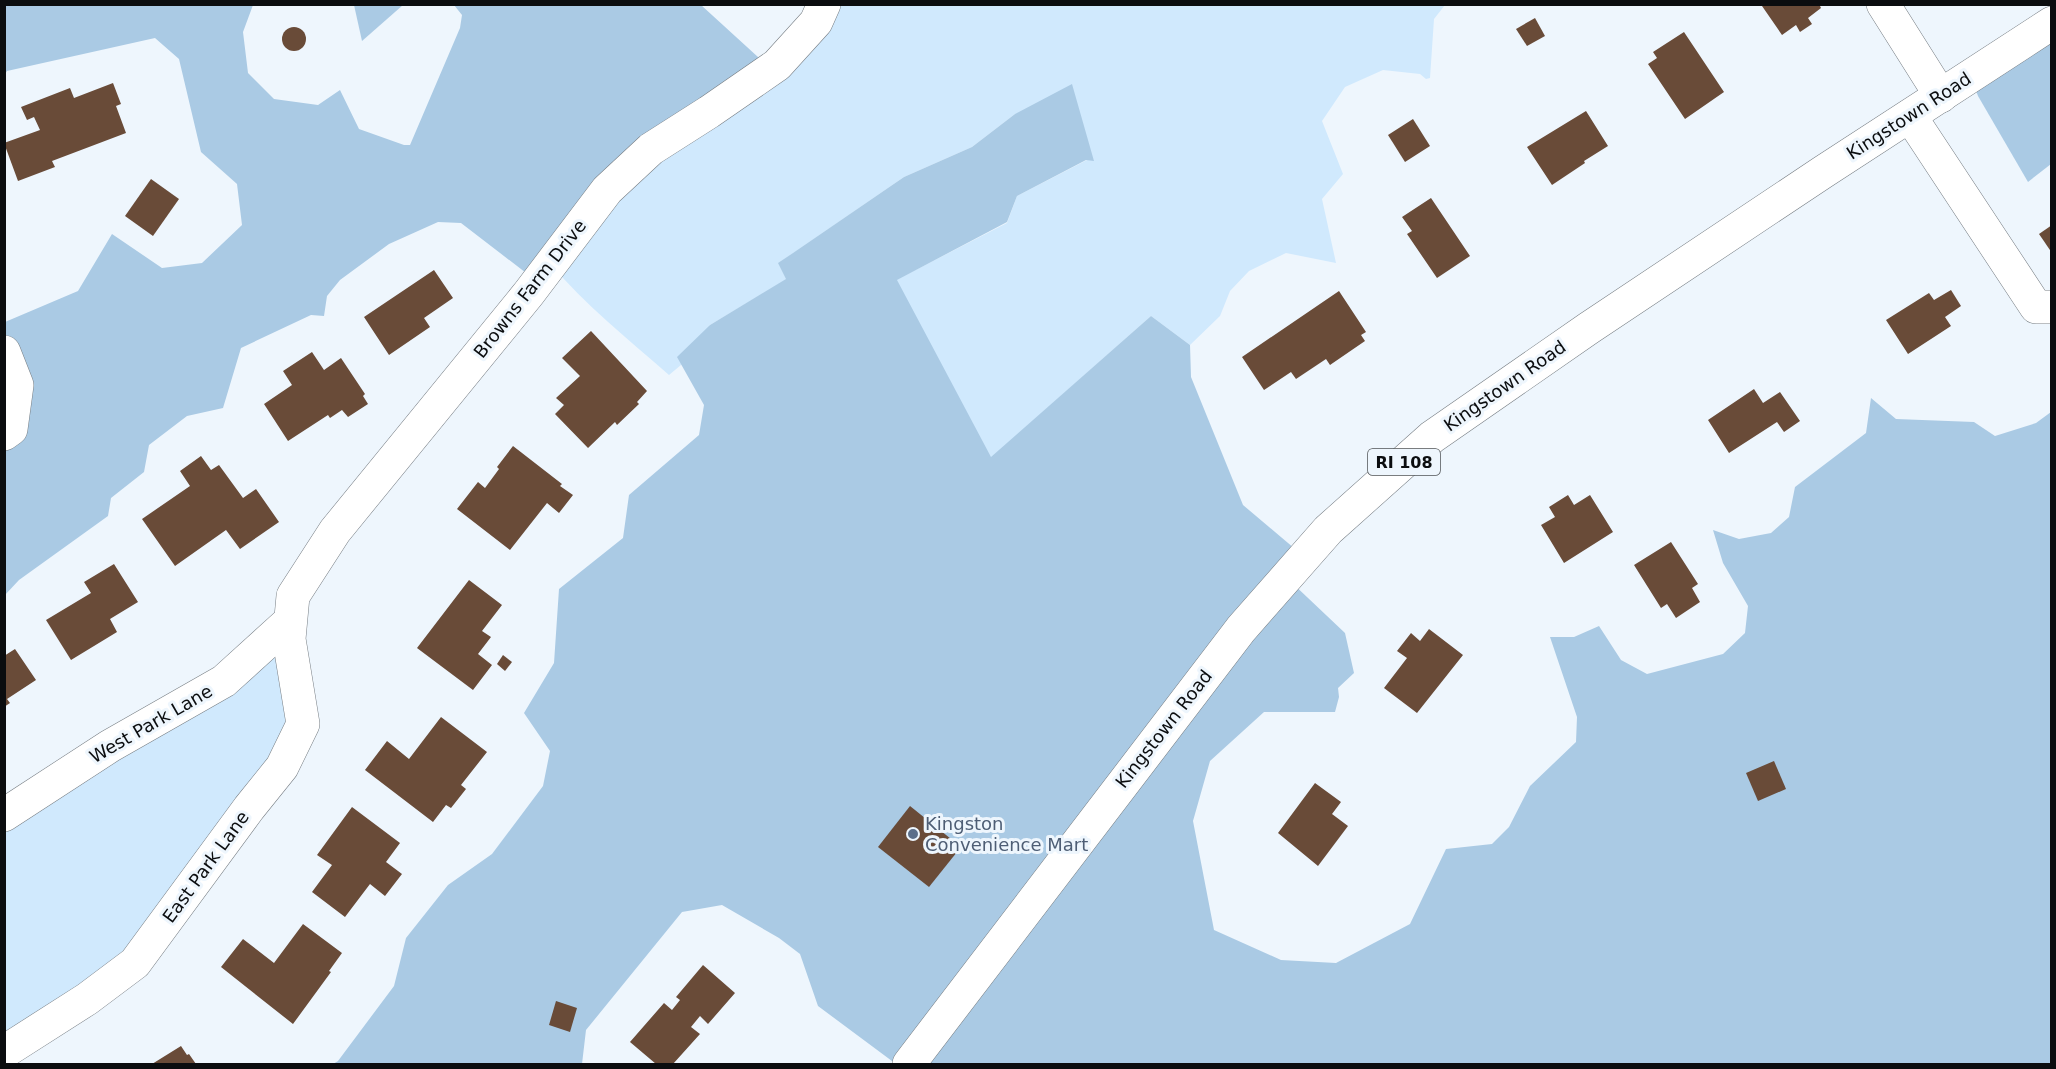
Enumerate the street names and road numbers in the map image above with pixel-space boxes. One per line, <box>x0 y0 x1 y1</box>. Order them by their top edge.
street label: Kingstown Road <box>1843 68 1975 164</box>
street label: Browns Farm Drive <box>469 215 590 362</box>
street label: Kingstown Road <box>1440 336 1570 436</box>
road number: RI 108 <box>1368 449 1440 475</box>
street label: Kingstown Road <box>1111 665 1216 792</box>
street label: West Park Lane <box>86 680 216 767</box>
street label: East Park Lane <box>158 807 253 927</box>

